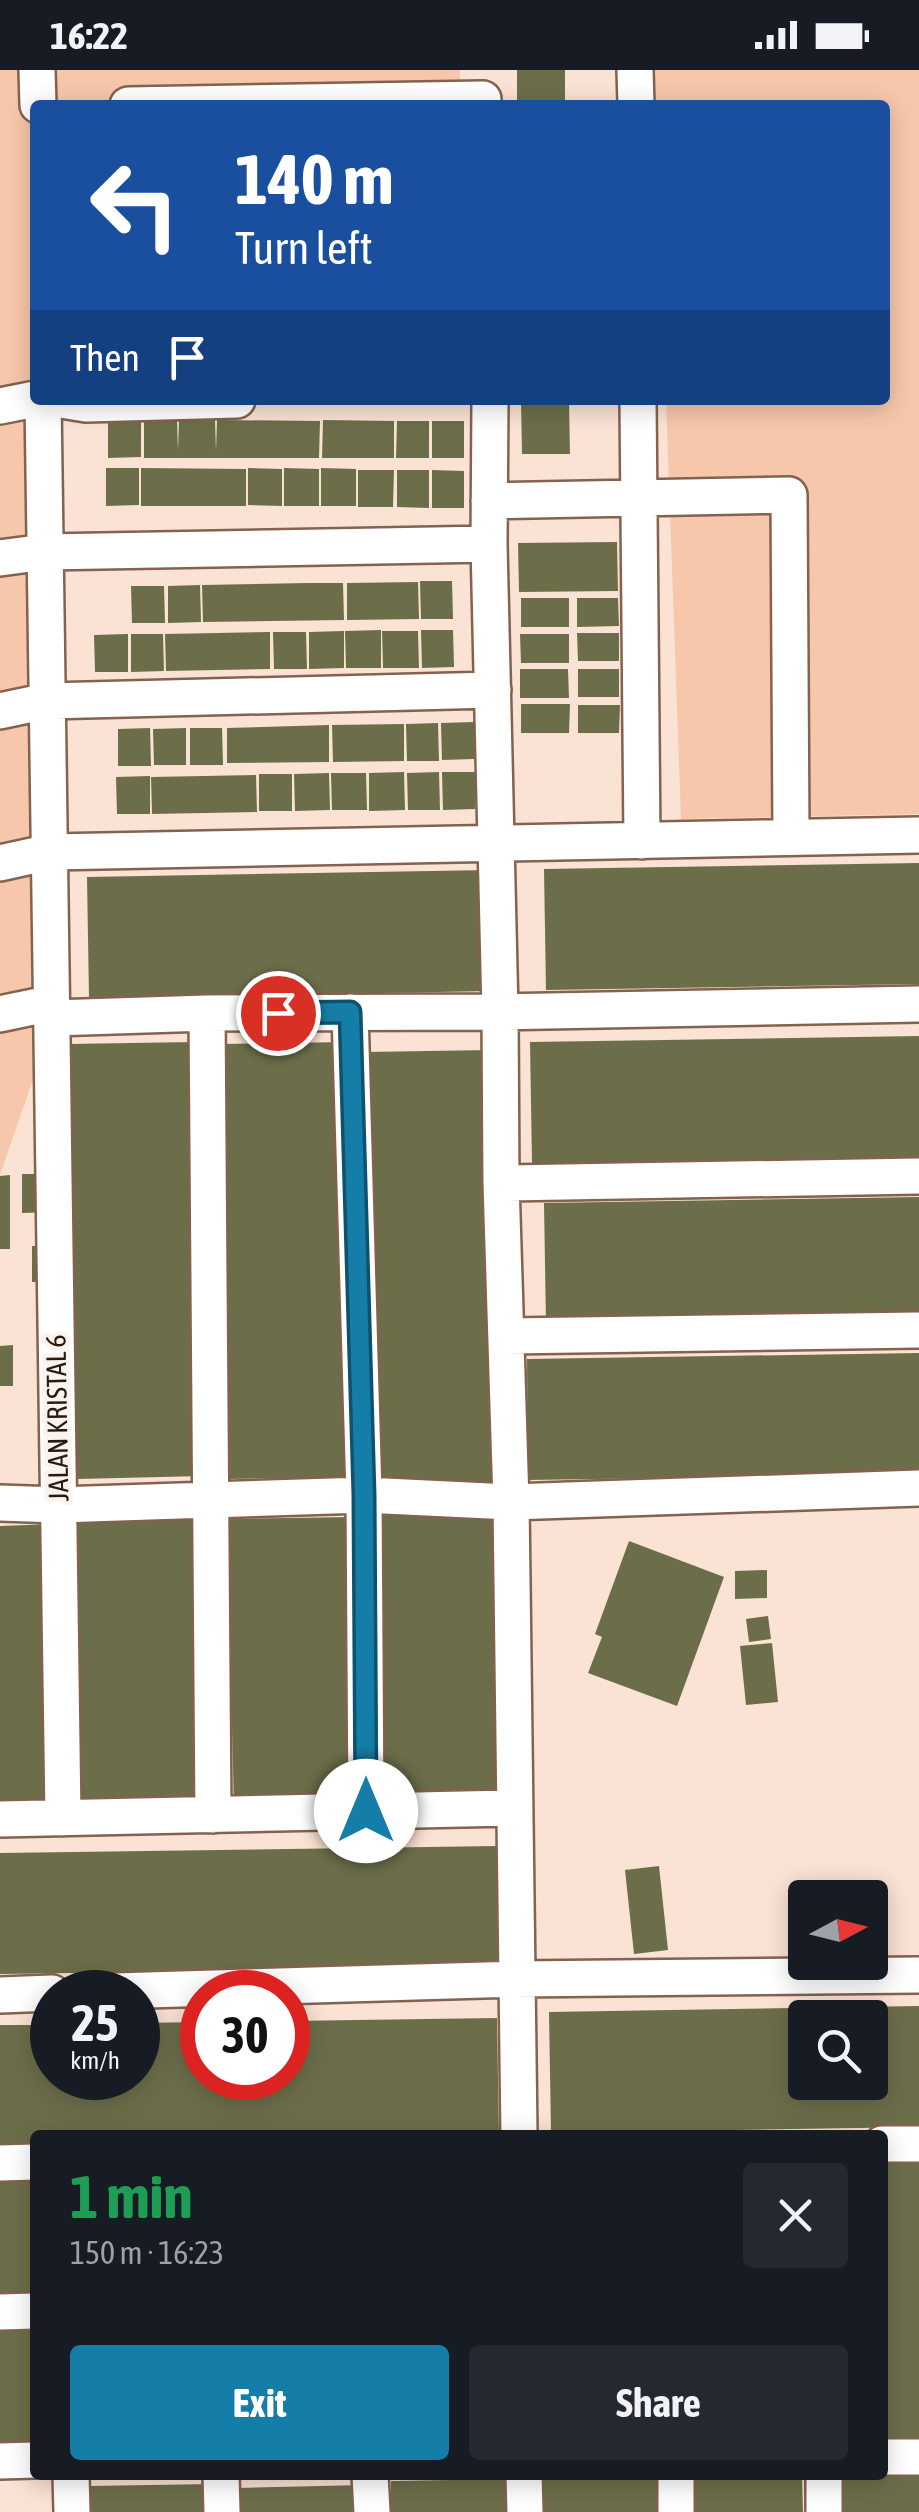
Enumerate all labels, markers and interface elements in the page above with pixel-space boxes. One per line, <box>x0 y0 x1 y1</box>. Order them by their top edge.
text: 16:22 <box>50 14 128 57</box>
text: 140 m <box>235 139 394 219</box>
icon: left <box>70 140 200 270</box>
text: Turn left <box>235 222 373 274</box>
icon: arrive <box>160 330 215 385</box>
text: Then <box>70 336 140 379</box>
pin <box>236 971 321 1056</box>
icon: arrive <box>251 986 306 1041</box>
street label: JALAN KRISTAL 6 <box>40 1334 74 1502</box>
position arrow <box>314 1759 418 1863</box>
north arrow <box>788 1880 888 1980</box>
map controls <box>788 1880 888 2100</box>
speed limit sign: 30 <box>180 1970 310 2100</box>
text: 25 <box>71 1994 118 2052</box>
button: search <box>788 2000 888 2100</box>
text: km/h <box>70 2046 120 2074</box>
text: 1 min <box>70 2162 193 2231</box>
button: close <box>743 2163 848 2268</box>
text: 150 m · 16:23 <box>70 2234 224 2271</box>
button: Exit <box>70 2345 449 2460</box>
button: Share <box>469 2345 848 2460</box>

